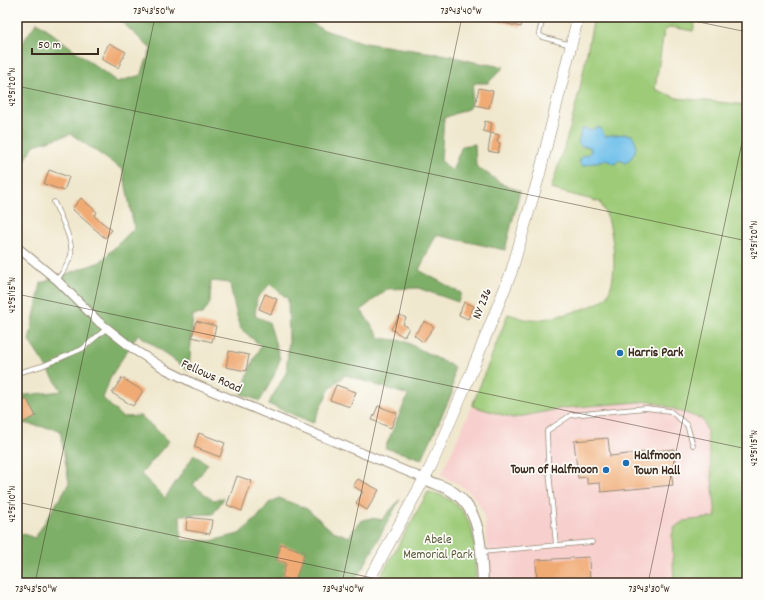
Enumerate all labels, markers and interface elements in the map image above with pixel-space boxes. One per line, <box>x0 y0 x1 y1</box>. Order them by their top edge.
text: 73°43'50"W <box>133 5 175 19</box>
text: 73°43'40"W <box>441 5 482 19</box>
scale bar <box>32 30 98 56</box>
text: 50 m <box>38 37 61 54</box>
text: 42°51'20"N <box>6 68 20 106</box>
text: 42°51'20"N <box>748 221 762 259</box>
text: 42°51'15"N <box>6 277 20 313</box>
street label: NY 236 <box>468 286 498 322</box>
place label: Harris Park <box>628 344 684 363</box>
marker: Harris Park <box>615 348 625 358</box>
street label: Fellows Road <box>178 355 244 399</box>
text: 42°51'15"N <box>748 430 762 466</box>
place label: Halfmoon Town Hall <box>634 447 681 481</box>
marker: Halfmoon Town Hall <box>621 458 631 468</box>
place label: Town of Halfmoon <box>511 461 598 480</box>
marker: Town of Halfmoon <box>601 465 611 475</box>
text: 42°51'10"N <box>6 486 20 522</box>
park label: Abele Memorial Park <box>403 531 473 565</box>
text: 73°43'50"W <box>15 583 57 597</box>
text: 73°43'40"W <box>323 583 364 597</box>
text: 73°43'30"W <box>628 583 670 597</box>

